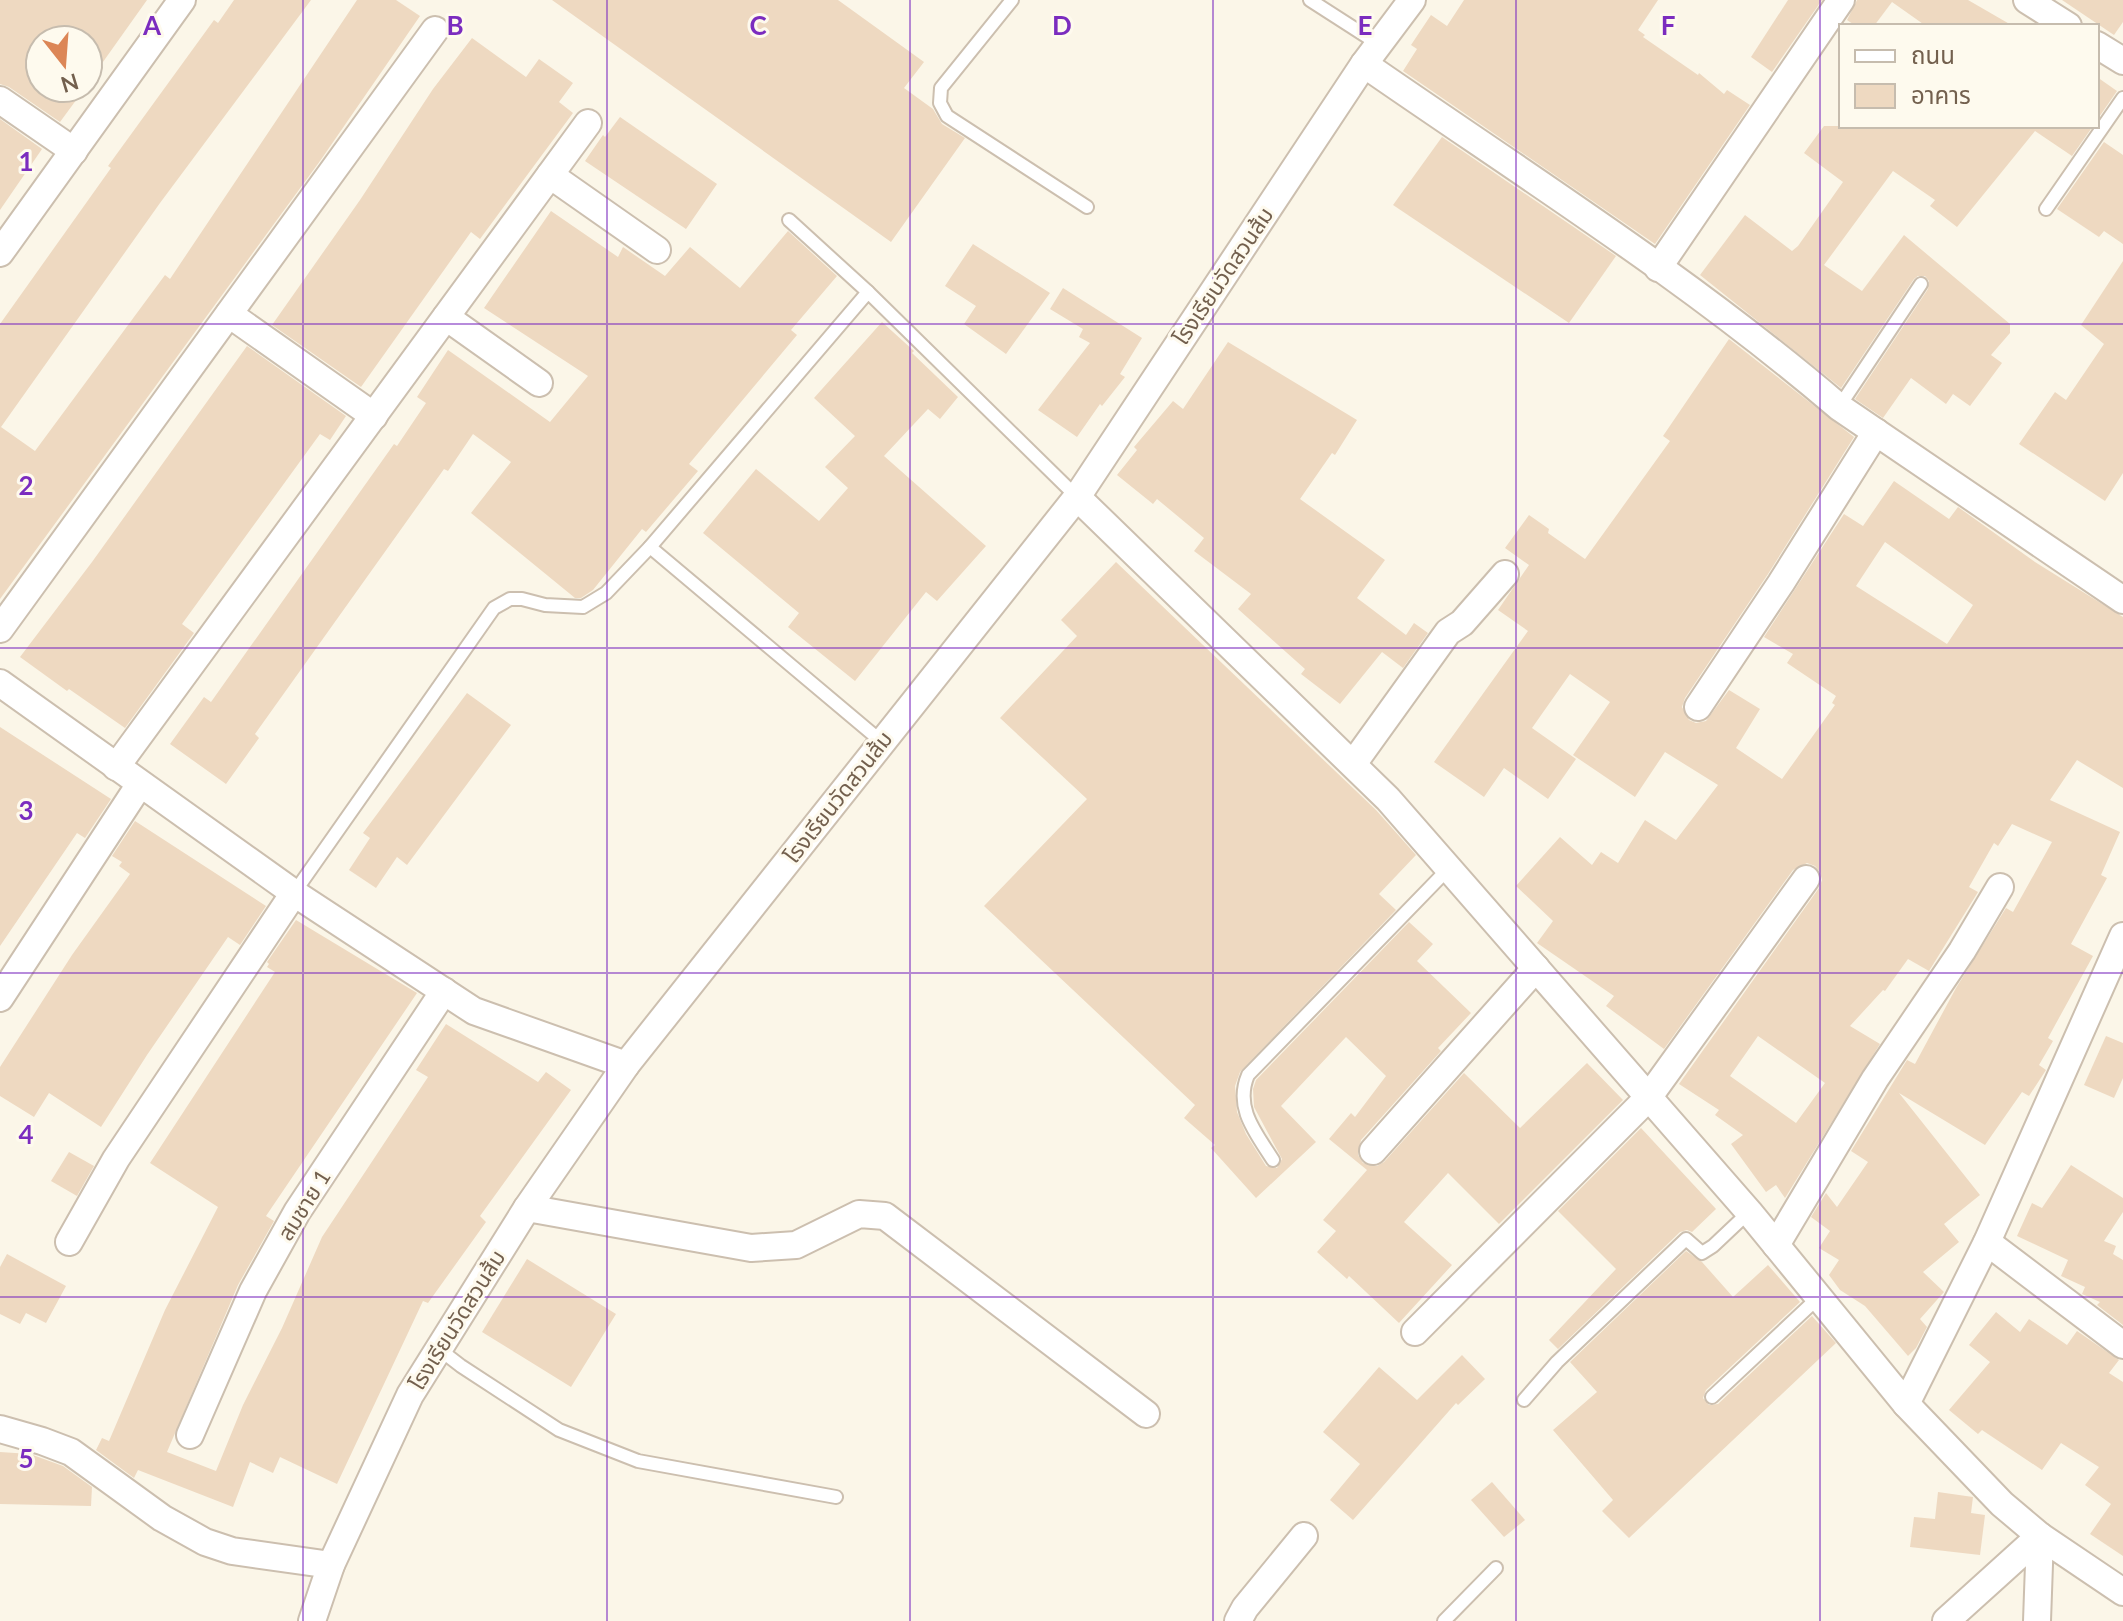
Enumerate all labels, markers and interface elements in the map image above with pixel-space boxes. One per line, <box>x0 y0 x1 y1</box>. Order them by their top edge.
text: A <box>142 9 162 41</box>
text: B <box>446 9 464 41</box>
text: C <box>749 9 767 41</box>
text: D <box>1052 9 1072 41</box>
text: E <box>1358 9 1372 41</box>
text: F <box>1661 9 1675 41</box>
north arrow <box>24 24 104 104</box>
legend <box>1839 24 2099 128</box>
text: ถนน <box>1911 40 1955 69</box>
text: N <box>58 68 82 99</box>
text: อาคาร <box>1911 80 1971 109</box>
text: 1 <box>18 145 34 177</box>
street label: โรงเรียนวัดสวนส้ม <box>1167 202 1279 350</box>
text: 2 <box>18 469 34 501</box>
street label: โรงเรียนวัดสวนส้ม <box>778 725 898 868</box>
text: 3 <box>18 794 34 826</box>
text: 4 <box>18 1118 34 1150</box>
street label: สมชาย 1 <box>271 1164 336 1245</box>
street label: โรงเรียนวัดสวนส้ม <box>403 1245 510 1395</box>
text: 5 <box>18 1442 34 1474</box>

